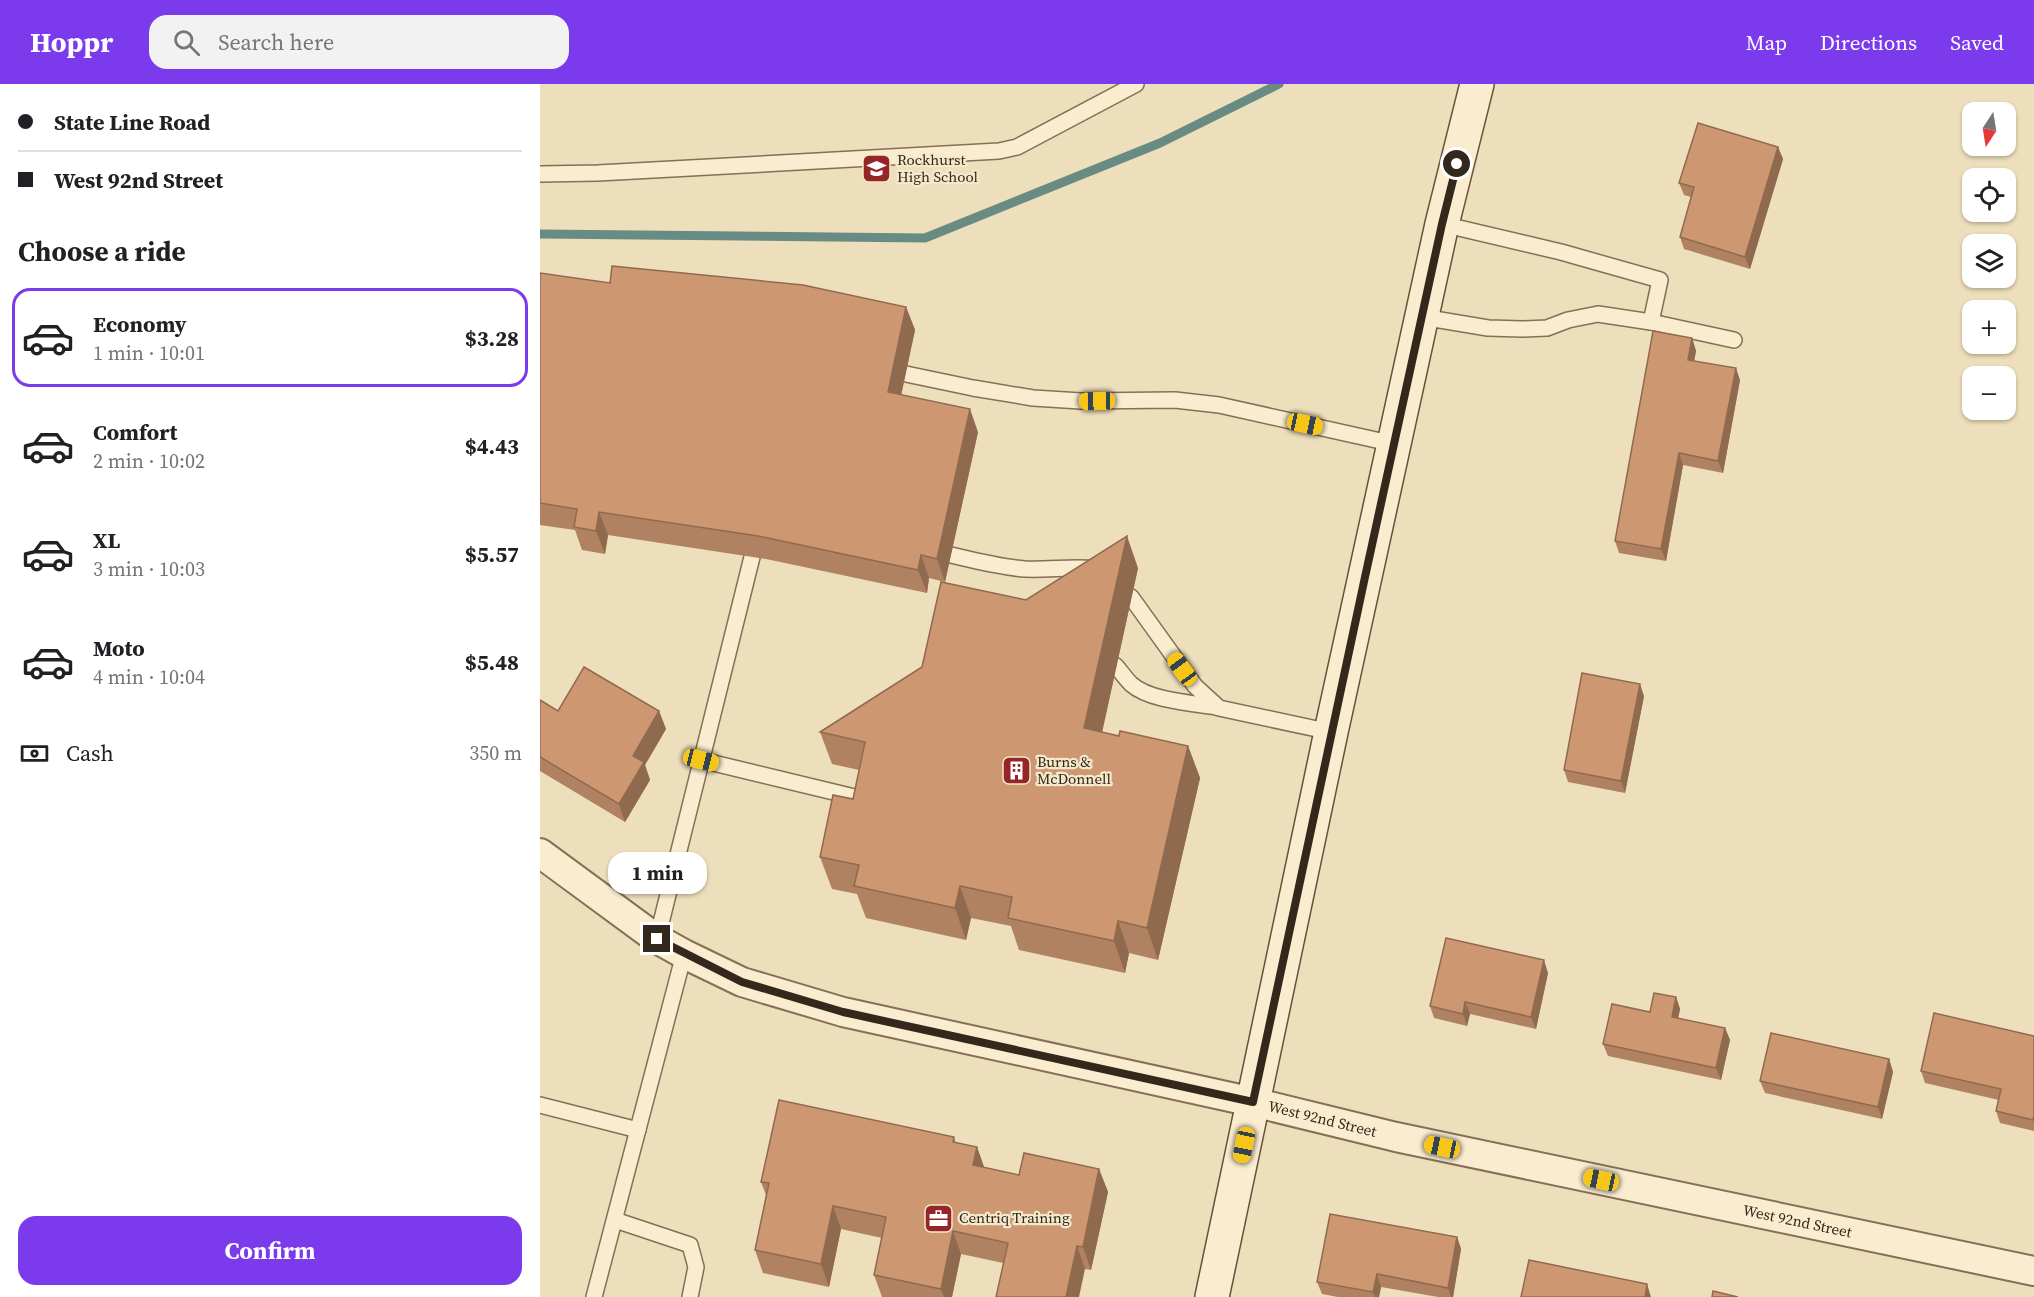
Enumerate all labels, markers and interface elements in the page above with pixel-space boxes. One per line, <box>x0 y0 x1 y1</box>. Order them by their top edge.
search box <box>149 15 569 69</box>
text: Hoppr <box>30 23 113 61</box>
icon: search <box>170 26 203 59</box>
text: Search here <box>218 27 334 57</box>
text: Map <box>1746 28 1787 57</box>
text: Directions <box>1820 28 1917 57</box>
text: Saved <box>1950 28 2004 57</box>
north arrow <box>1962 102 2016 156</box>
map controls <box>1962 102 2016 420</box>
text: State Line Road <box>54 107 210 137</box>
place label: Rockhurst High School <box>897 149 979 187</box>
route start <box>1443 150 1470 177</box>
school or university icon: Rockhurst High School <box>860 153 892 185</box>
text: West 92nd Street <box>54 165 223 195</box>
button: locate <box>1962 168 2016 222</box>
text: Choose a ride <box>18 233 186 270</box>
button: layers <box>1962 234 2016 288</box>
button: + <box>1962 300 2016 354</box>
text: Economy <box>93 309 187 339</box>
icon: car <box>21 311 75 365</box>
text: $3.28 <box>465 323 519 353</box>
text: 1 min · 10:01 <box>93 339 205 367</box>
button: − <box>1962 366 2016 420</box>
car <box>1079 392 1115 410</box>
car <box>1286 411 1324 437</box>
text: Comfort <box>93 417 177 447</box>
icon: car <box>21 419 75 473</box>
text: $4.43 <box>465 431 519 461</box>
text: 2 min · 10:02 <box>93 447 205 475</box>
text: XL <box>93 525 120 555</box>
icon: car <box>21 527 75 581</box>
text: $5.57 <box>465 539 519 569</box>
text: 3 min · 10:03 <box>93 555 205 583</box>
text: Moto <box>93 633 145 663</box>
icon: car <box>21 635 75 689</box>
text: $5.48 <box>465 647 519 677</box>
car <box>1164 649 1200 689</box>
text: 4 min · 10:04 <box>93 663 205 691</box>
icon: cash <box>18 737 51 770</box>
text: Cash <box>66 738 114 768</box>
text: 350 m <box>469 739 522 767</box>
car <box>681 747 721 773</box>
place label: Burns & McDonnell <box>1037 751 1111 789</box>
building icon: Burns & McDonnell <box>1000 755 1032 787</box>
callout: 1 min <box>608 852 706 894</box>
text: 1 min <box>632 859 683 887</box>
route end <box>643 925 670 952</box>
street label: West 92nd Street <box>1266 1095 1379 1142</box>
car <box>1231 1126 1257 1164</box>
car <box>1423 1134 1461 1160</box>
car <box>1582 1167 1620 1193</box>
street label: West 92nd Street <box>1741 1199 1854 1243</box>
office icon: Centriq Training <box>922 1202 954 1234</box>
place label: Centriq Training <box>959 1207 1070 1228</box>
button: Confirm <box>18 1216 522 1285</box>

